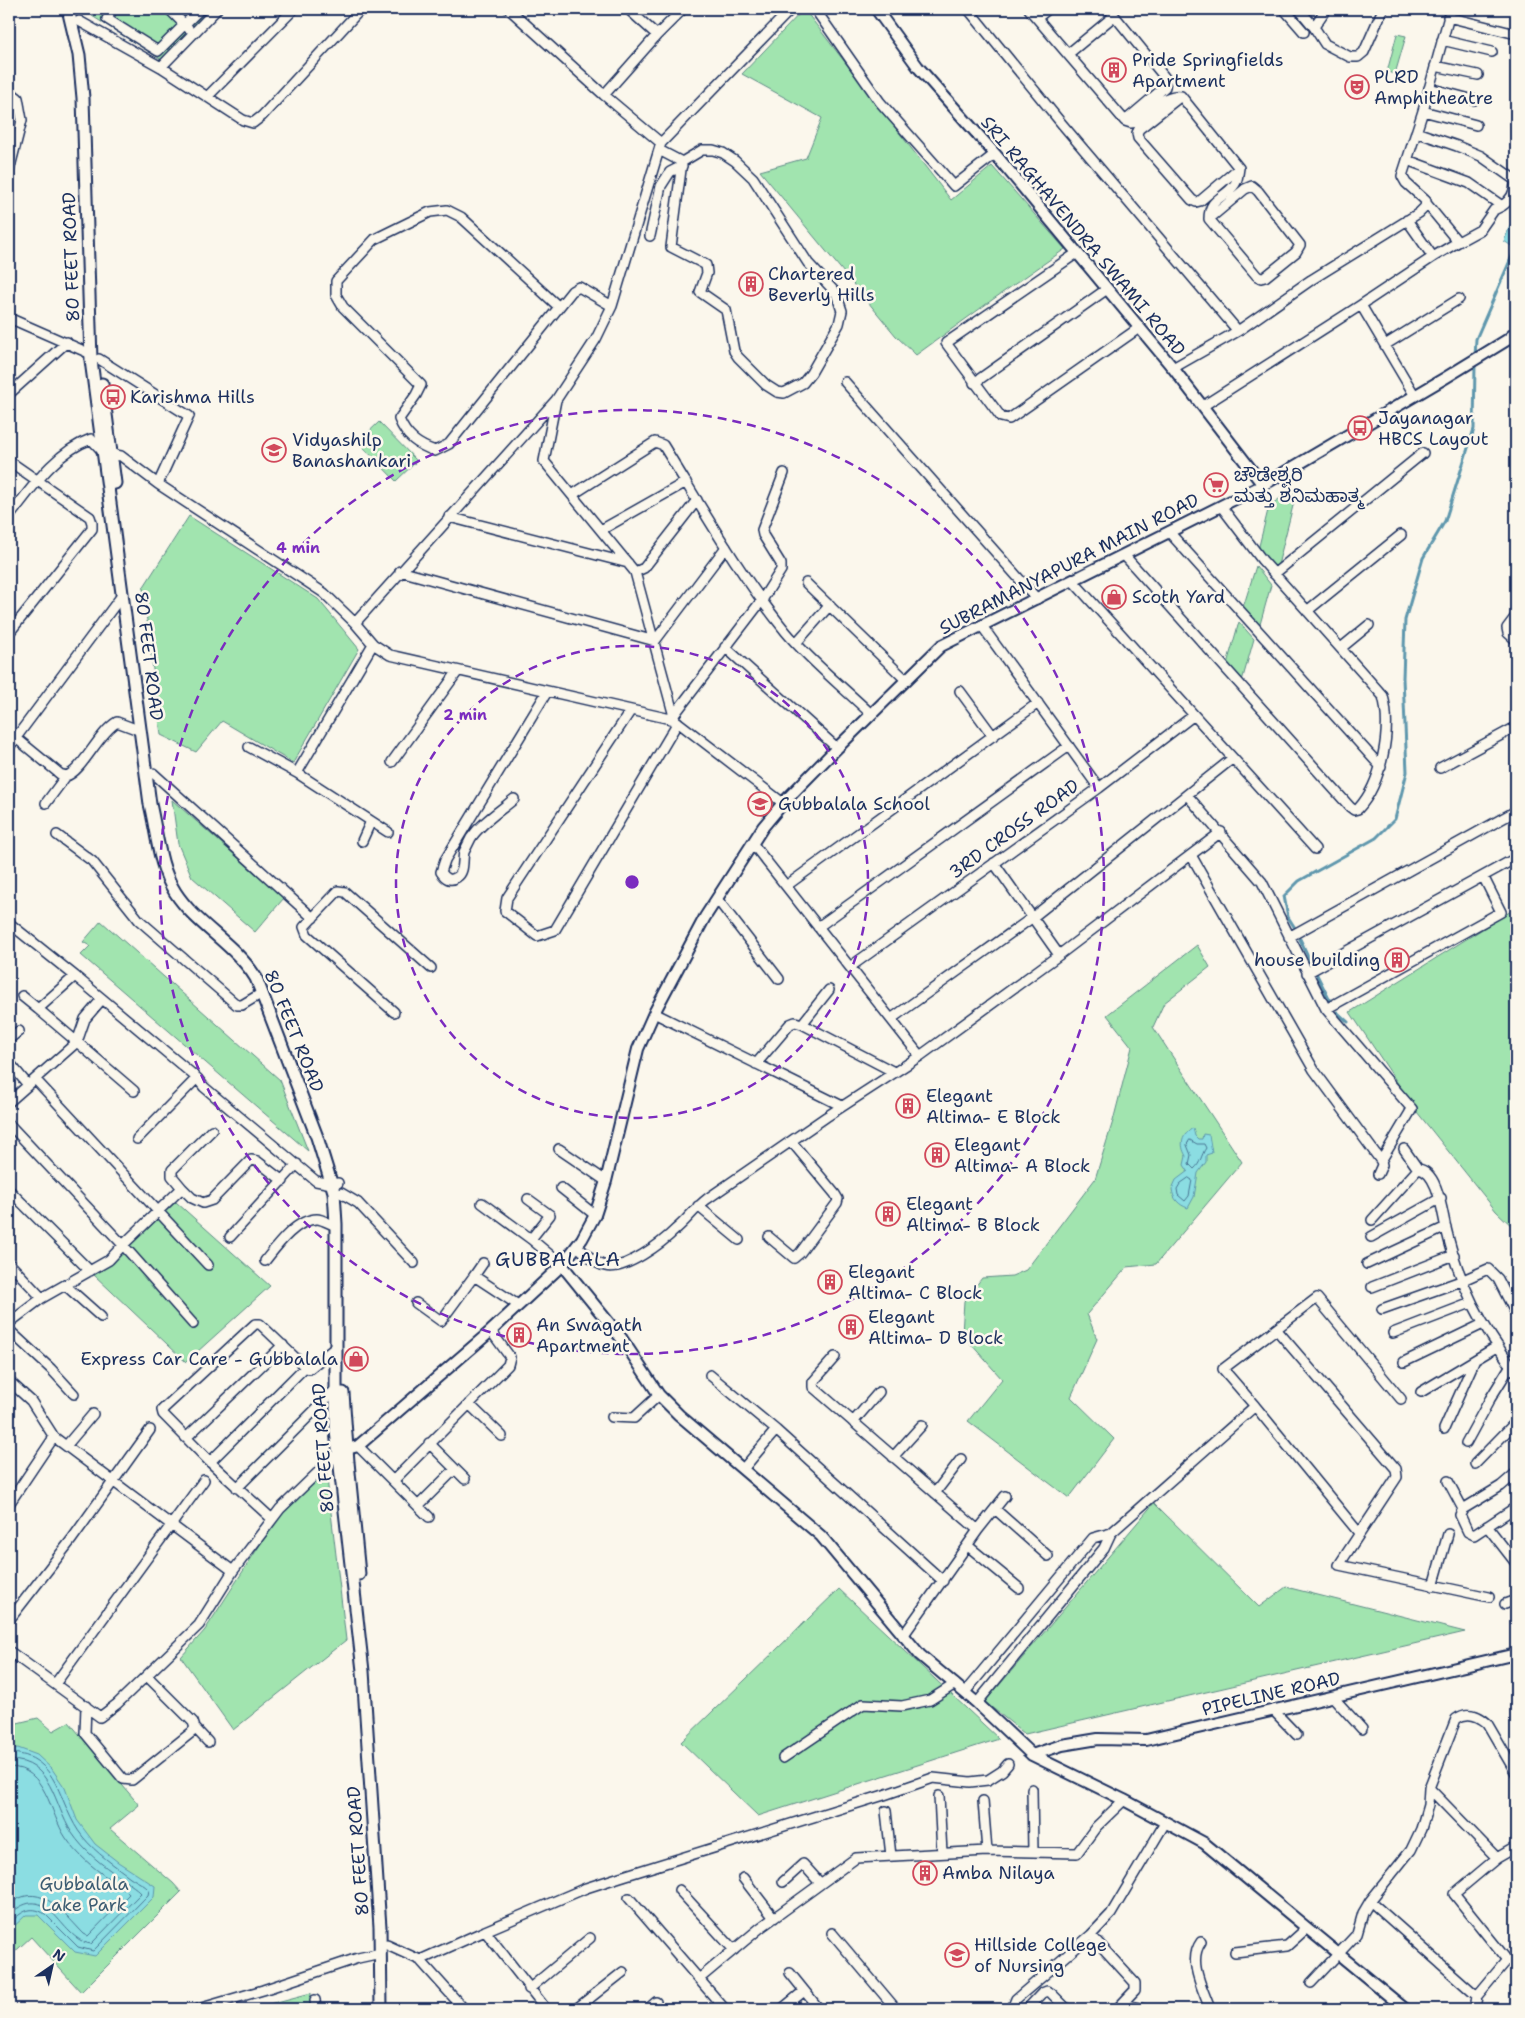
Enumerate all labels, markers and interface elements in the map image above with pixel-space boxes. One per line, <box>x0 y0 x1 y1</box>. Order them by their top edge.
place label: Pride Springfields Apartment <box>1132 48 1284 93</box>
building icon: Pride Springfields Apartment <box>1101 57 1127 83</box>
place label: PLRD Amphitheatre <box>1374 65 1493 110</box>
theatre icon: PLRD Amphitheatre <box>1344 74 1370 100</box>
street label: SRI RAGHAVENDRA SWAMI ROAD <box>975 111 1191 361</box>
street label: 80 FEET ROAD <box>57 191 85 322</box>
place label: Chartered Beverly Hills <box>768 262 875 307</box>
building icon: Chartered Beverly Hills <box>738 271 764 297</box>
bus stop icon: Karishma Hills <box>100 384 126 410</box>
place label: Karishma Hills <box>130 385 255 409</box>
place label: Jayanagar HBCS Layout <box>1378 406 1489 451</box>
bus stop icon: Jayanagar HBCS Layout <box>1347 415 1373 441</box>
place label: Vidyashilp Banashankari <box>292 428 411 473</box>
school or university icon: Vidyashilp Banashankari <box>261 437 287 463</box>
place label: ಚೌಡೇಶ್ವರಿ ಮತ್ತು ಶನಿಮಹಾತ್ಮ <box>1234 463 1366 510</box>
supermarket icon: ಚೌಡೇಶ್ವರಿ ಮತ್ತು ಶನಿಮಹಾತ್ಮ <box>1203 472 1229 498</box>
street label: SUBRAMANYAPURA MAIN ROAD <box>935 488 1203 640</box>
text: 4 min <box>276 538 320 558</box>
shop icon: Scoth Yard <box>1101 584 1127 610</box>
place label: Scoth Yard <box>1132 585 1225 609</box>
street label: 80 FEET ROAD <box>129 590 169 722</box>
text: 2 min <box>443 705 487 725</box>
street label: 3RD CROSS ROAD <box>944 774 1084 884</box>
school or university icon: Gubbalala School <box>747 791 773 817</box>
place label: Gubbalala School <box>778 792 931 816</box>
centre of rings <box>623 873 641 891</box>
building icon: house building <box>1384 947 1410 973</box>
place label: house building <box>1254 948 1380 972</box>
street label: 80 FEET ROAD <box>259 966 330 1096</box>
place label: Elegant Altima- E Block <box>926 1084 1061 1129</box>
building icon: Elegant Altima- E Block <box>895 1093 921 1119</box>
place label: Elegant Altima- A Block <box>954 1133 1090 1178</box>
building icon: Elegant Altima- A Block <box>924 1142 950 1168</box>
place label: Elegant Altima- B Block <box>906 1192 1040 1237</box>
building icon: Elegant Altima- B Block <box>875 1201 901 1227</box>
district label: GUBBALALA <box>495 1246 621 1272</box>
place label: Elegant Altima- C Block <box>848 1260 982 1305</box>
building icon: Elegant Altima- C Block <box>817 1269 843 1295</box>
place label: Elegant Altima- D Block <box>868 1305 1003 1350</box>
place label: An Swagath Apartment <box>536 1313 643 1358</box>
building icon: Elegant Altima- D Block <box>838 1314 864 1340</box>
building icon: An Swagath Apartment <box>506 1322 532 1348</box>
shop icon: Express Car Care - Gubbalala <box>343 1346 369 1372</box>
place label: Express Car Care - Gubbalala <box>80 1347 338 1371</box>
street label: 80 FEET ROAD <box>306 1382 340 1514</box>
street label: PIPELINE ROAD <box>1199 1666 1343 1722</box>
street label: 80 FEET ROAD <box>341 1785 375 1917</box>
building icon: Amba Nilaya <box>912 1860 938 1886</box>
place label: Amba Nilaya <box>942 1861 1055 1885</box>
park label: Gubbalala Lake Park <box>39 1872 129 1917</box>
place label: Hillside College of Nursing <box>974 1933 1107 1978</box>
north arrow <box>28 1940 78 1990</box>
school or university icon: Hillside College of Nursing <box>944 1942 970 1968</box>
text: N <box>50 1945 69 1966</box>

